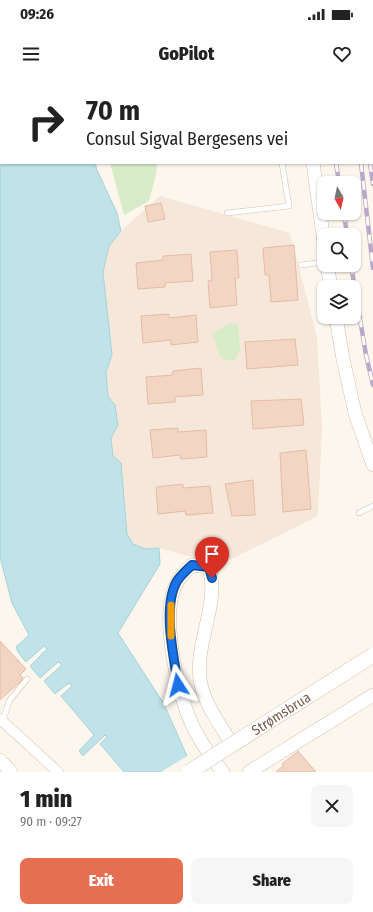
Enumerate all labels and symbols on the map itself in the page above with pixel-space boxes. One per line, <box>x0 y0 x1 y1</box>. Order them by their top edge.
north arrow <box>317 176 361 220</box>
pin <box>195 537 229 578</box>
position arrow <box>157 664 199 706</box>
street label: Strømsbrua <box>248 688 314 739</box>

